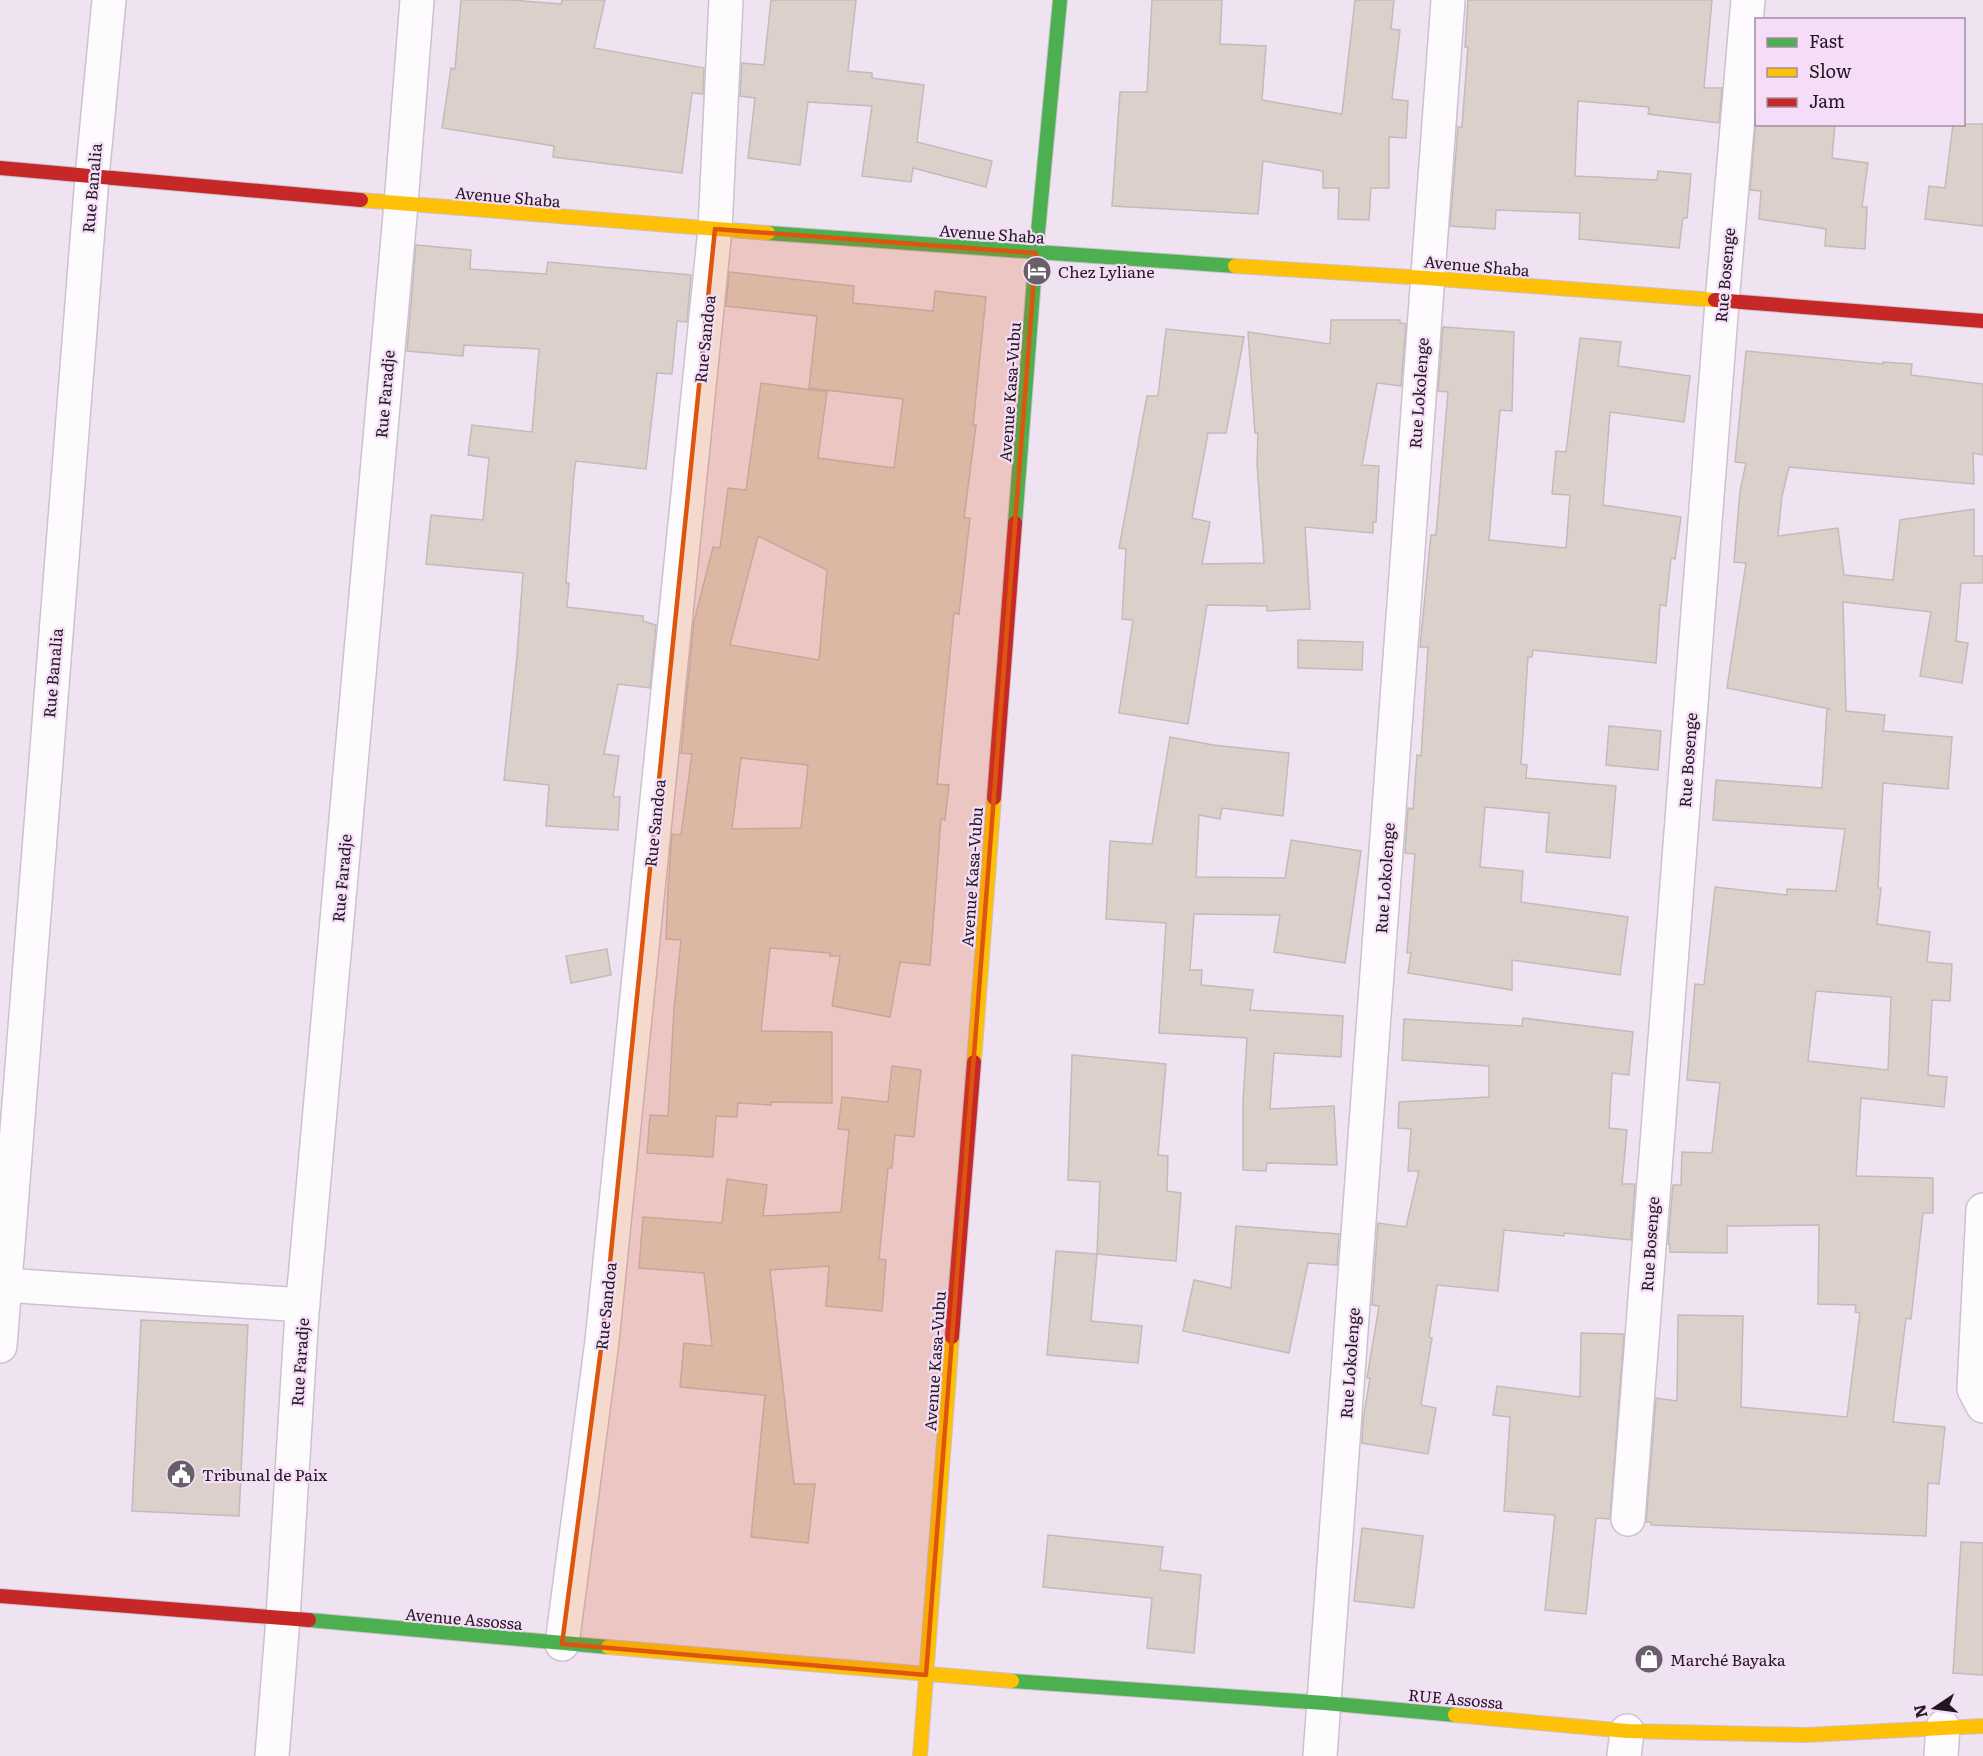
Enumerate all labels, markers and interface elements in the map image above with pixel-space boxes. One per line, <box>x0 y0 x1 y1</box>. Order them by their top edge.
legend <box>1755 18 1965 126</box>
text: Fast <box>1809 27 1845 54</box>
text: Slow <box>1809 57 1852 84</box>
text: Jam <box>1809 87 1845 114</box>
street label: Rue Banalia <box>75 142 107 234</box>
street label: Avenue Shaba <box>454 179 562 213</box>
street label: Avenue Shaba <box>938 217 1046 249</box>
street label: Rue Bosenge <box>1708 227 1740 323</box>
street label: Avenue Shaba <box>1423 248 1531 282</box>
hotel icon: Chez Lyliane <box>1021 255 1053 287</box>
place label: Chez Lyliane <box>1058 259 1155 283</box>
street label: Rue Sandoa <box>687 293 721 384</box>
street label: Avenue Kasa-Vubu <box>992 321 1026 463</box>
street label: Rue Lokolenge <box>1402 337 1434 449</box>
street label: Rue Faradje <box>368 349 400 439</box>
street label: Rue Banalia <box>36 627 68 719</box>
street label: Rue Bosenge <box>1672 712 1702 808</box>
street label: Rue Sandoa <box>637 777 671 868</box>
street label: Avenue Kasa-Vubu <box>954 806 988 948</box>
street label: Rue Lokolenge <box>1368 822 1400 934</box>
street label: Rue Faradje <box>325 833 357 923</box>
street label: Rue Bosenge <box>1634 1196 1664 1292</box>
street label: Rue Sandoa <box>588 1260 622 1351</box>
street label: Avenue Kasa-Vubu <box>917 1290 951 1432</box>
street label: Rue Lokolenge <box>1333 1307 1365 1419</box>
street label: Rue Faradje <box>284 1317 314 1407</box>
public building icon: Tribunal de Paix <box>165 1458 197 1490</box>
place label: Tribunal de Paix <box>202 1462 328 1486</box>
street label: Avenue Assossa <box>404 1601 524 1635</box>
shop icon: Marché Bayaka <box>1633 1643 1665 1675</box>
place label: Marché Bayaka <box>1670 1647 1786 1671</box>
north arrow <box>1905 1678 1965 1738</box>
street label: RUE Assossa <box>1407 1682 1505 1714</box>
text: N <box>1906 1702 1933 1721</box>

